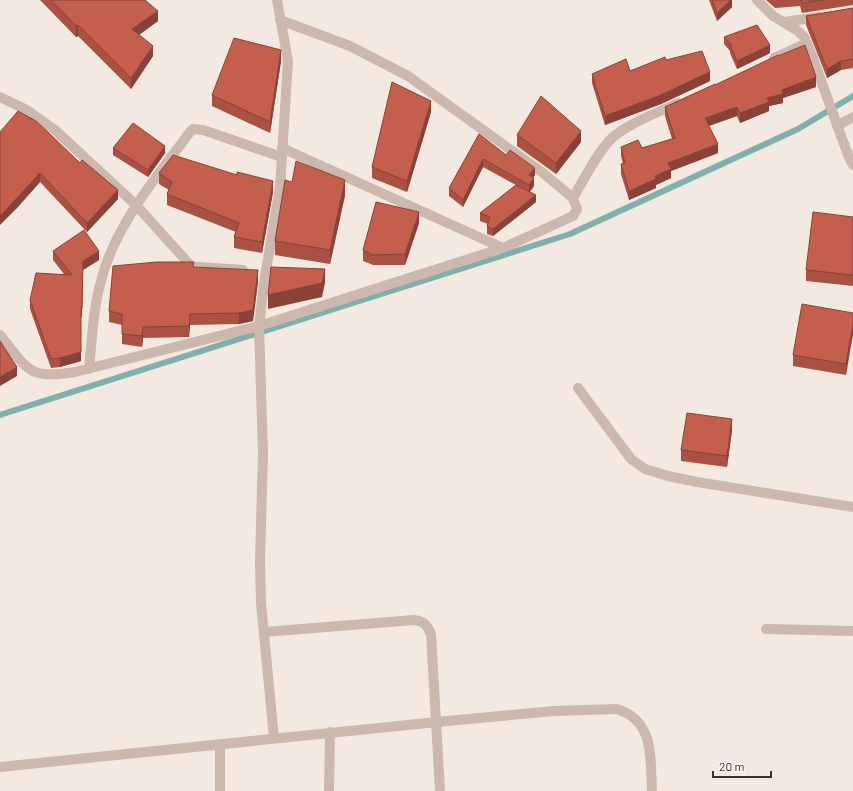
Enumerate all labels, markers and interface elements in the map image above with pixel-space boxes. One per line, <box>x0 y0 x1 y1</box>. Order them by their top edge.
scale bar <box>713 753 771 779</box>
text: 20 m <box>719 759 745 773</box>

